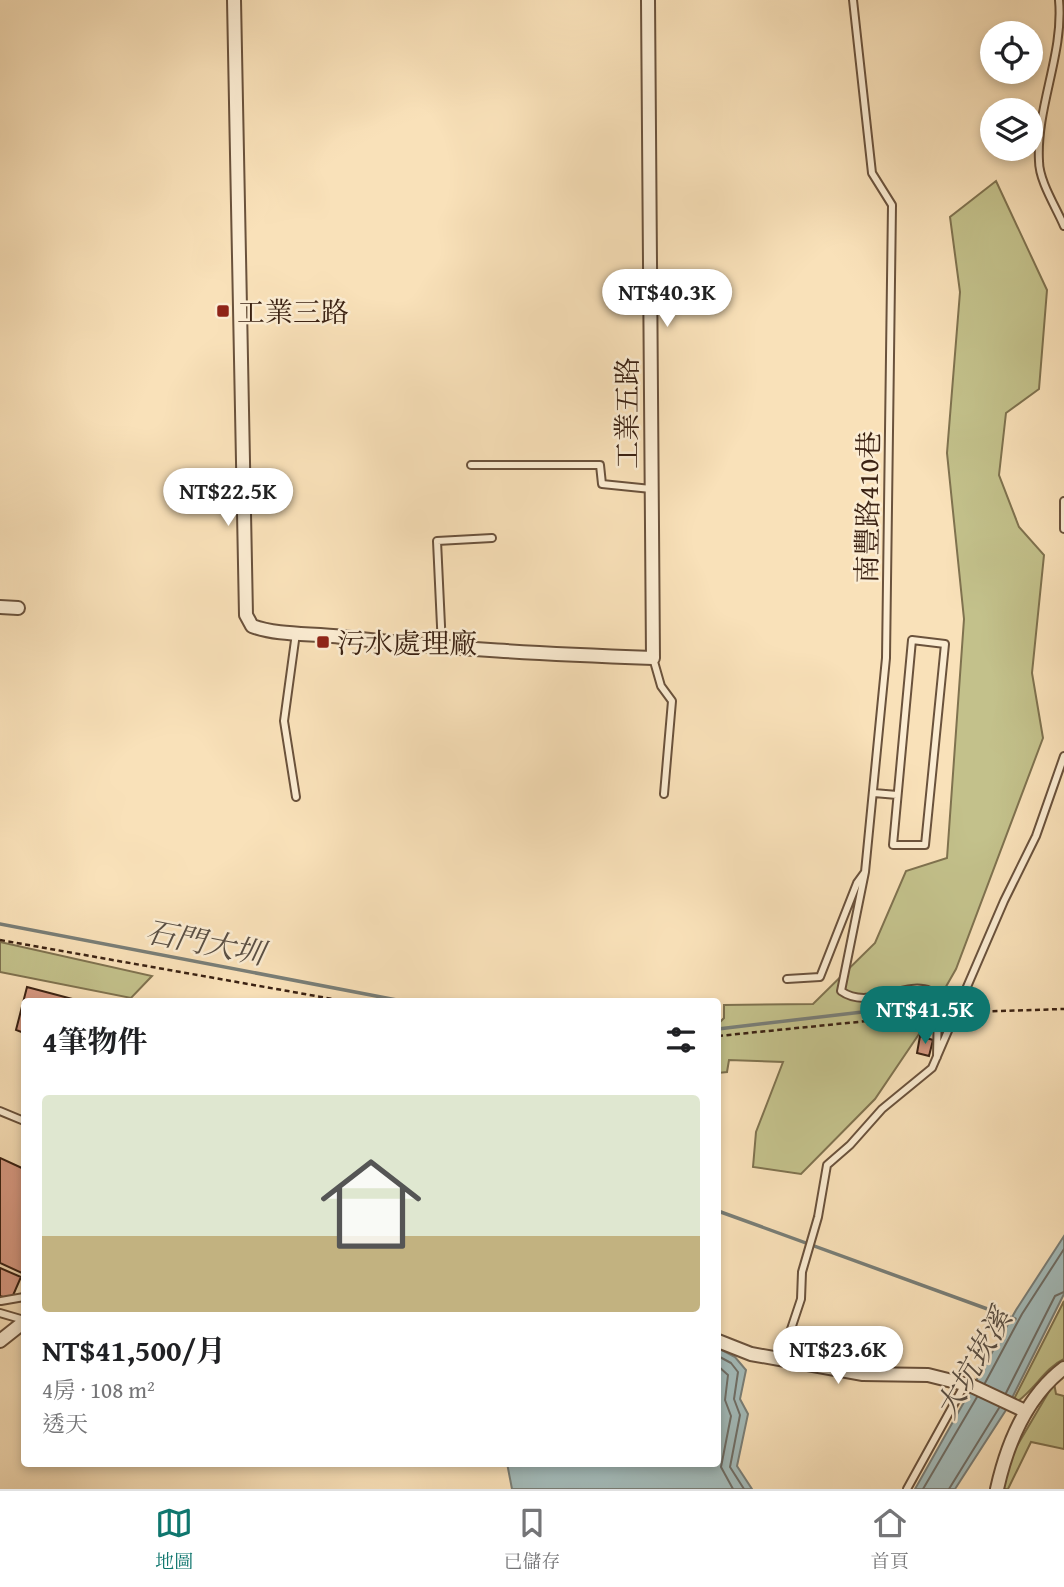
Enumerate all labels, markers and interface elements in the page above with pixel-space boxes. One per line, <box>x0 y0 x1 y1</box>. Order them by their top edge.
map controls <box>980 21 1043 161</box>
button: locate <box>980 21 1043 84</box>
button: layers <box>980 98 1043 161</box>
pin: NT$40.3K <box>595 270 739 329</box>
text: NT$40.3K <box>618 275 716 308</box>
place label: 工業三路 <box>237 291 349 332</box>
marker: 工業三路 <box>215 303 231 319</box>
street label: 工業五路 <box>606 357 647 469</box>
street label: 南豐路410巷 <box>845 430 889 584</box>
pin: NT$22.5K <box>156 468 300 528</box>
text: NT$22.5K <box>179 474 277 507</box>
place label: 污水處理廠 <box>337 622 477 663</box>
marker: 污水處理廠 <box>315 634 331 650</box>
water label: 石門大圳 <box>142 909 273 976</box>
pin: NT$41.5K <box>853 986 997 1046</box>
text: NT$41.5K <box>876 992 974 1025</box>
text: 4筆物件 <box>42 1019 148 1063</box>
icon: filters <box>662 1021 700 1059</box>
icon: home <box>308 1141 434 1267</box>
water label: 大坑崁溪 <box>924 1297 1024 1426</box>
pin: NT$23.6K <box>766 1326 910 1386</box>
text: NT$41,500/月 <box>42 1328 226 1372</box>
text: NT$23.6K <box>789 1332 887 1365</box>
text: 4房 · 108 m² <box>42 1373 155 1406</box>
text: 透天 <box>42 1407 88 1440</box>
tab: 地圖 <box>155 1504 193 1575</box>
tab: 已儲存 <box>503 1504 561 1575</box>
tab: 首頁 <box>871 1504 909 1575</box>

